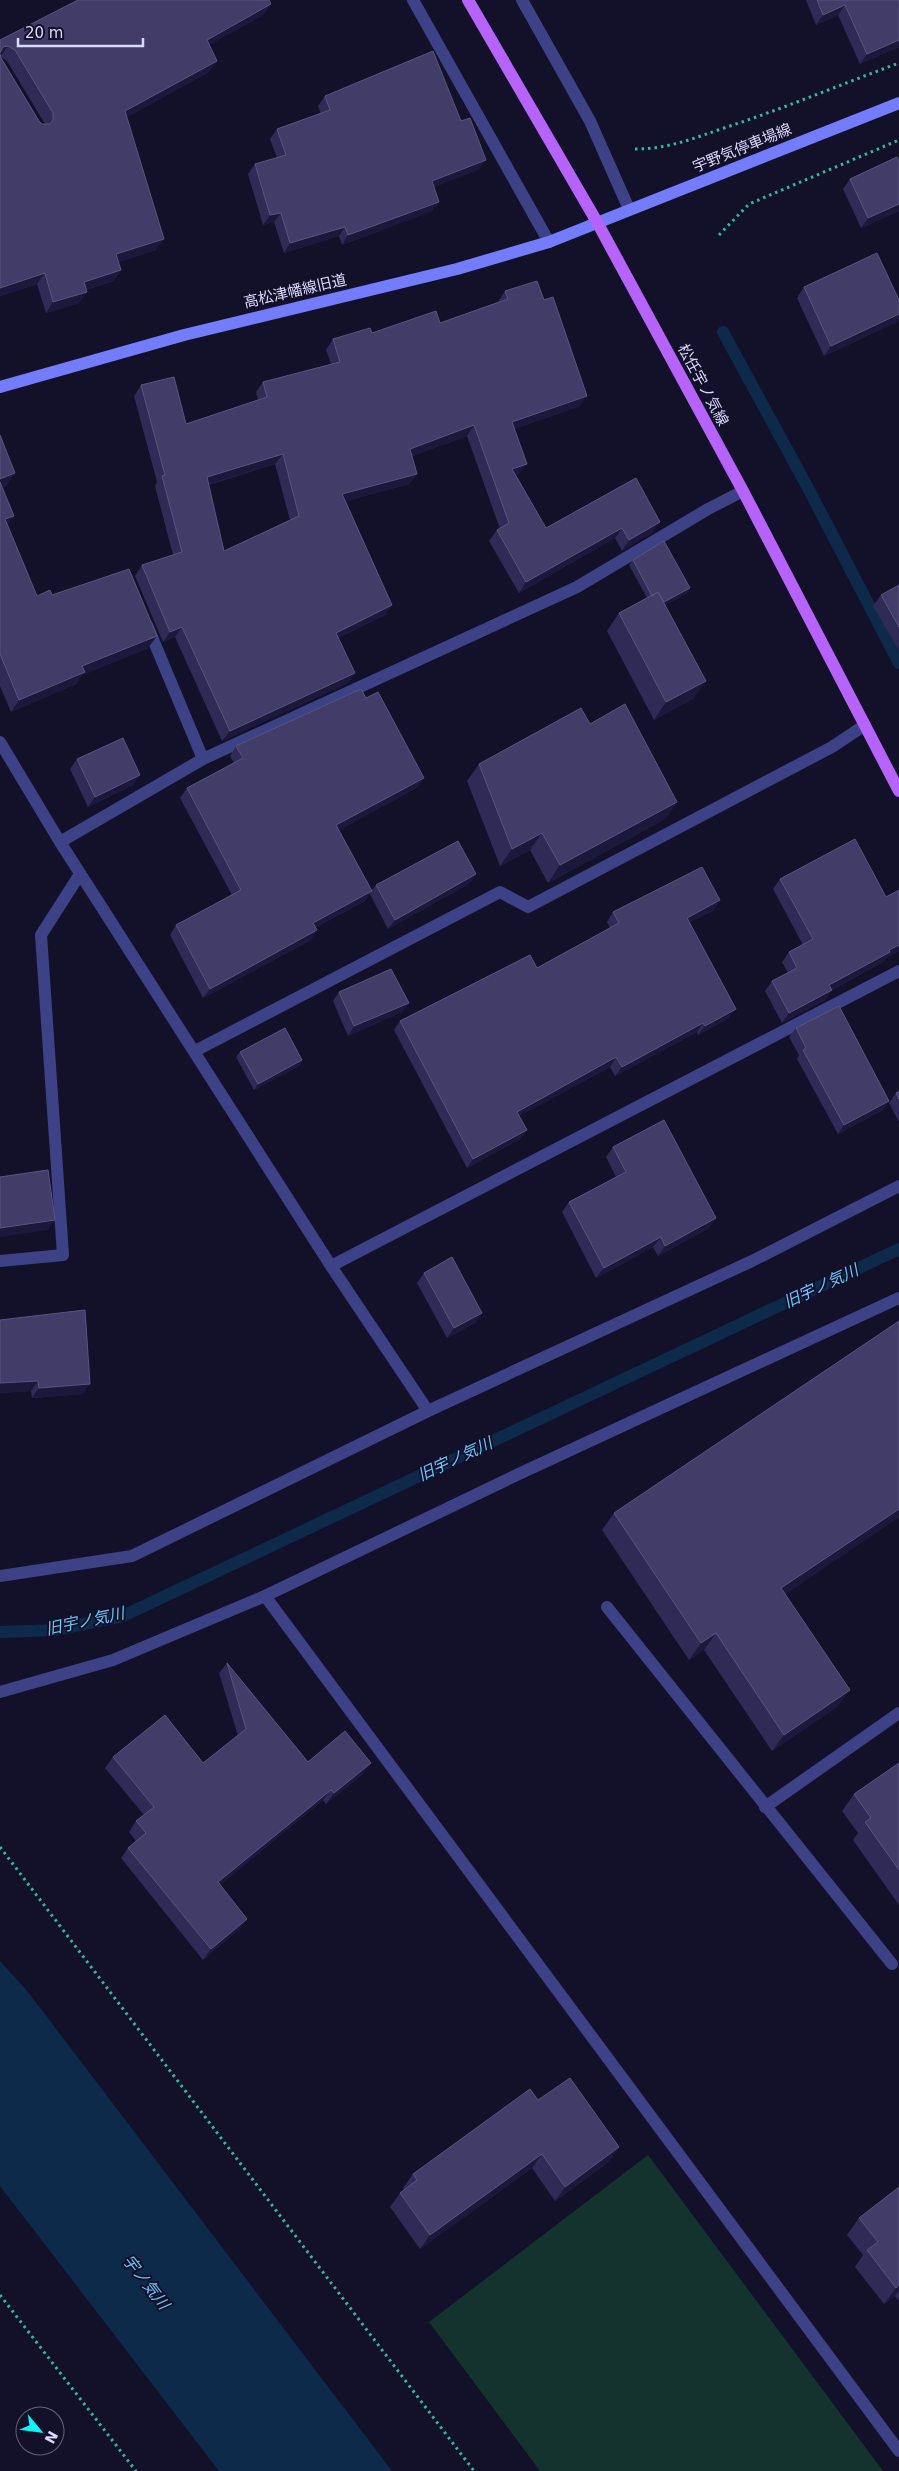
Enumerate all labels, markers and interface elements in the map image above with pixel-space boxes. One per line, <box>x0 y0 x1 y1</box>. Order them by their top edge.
scale bar <box>18 15 142 47</box>
text: 20 m <box>25 24 63 42</box>
street label: 宇野気停車場線 <box>690 120 794 176</box>
street label: 高松津幡線旧道 <box>242 270 348 312</box>
street label: 松任宇ノ気線 <box>674 341 732 429</box>
water label: 旧宇ノ気川 <box>781 1260 863 1312</box>
water label: 旧宇ノ気川 <box>415 1433 497 1485</box>
water label: 旧宇ノ気川 <box>44 1603 128 1639</box>
water label: 宇ノ気川 <box>119 2251 174 2315</box>
north arrow <box>15 2406 65 2456</box>
text: N <box>42 2428 61 2446</box>

